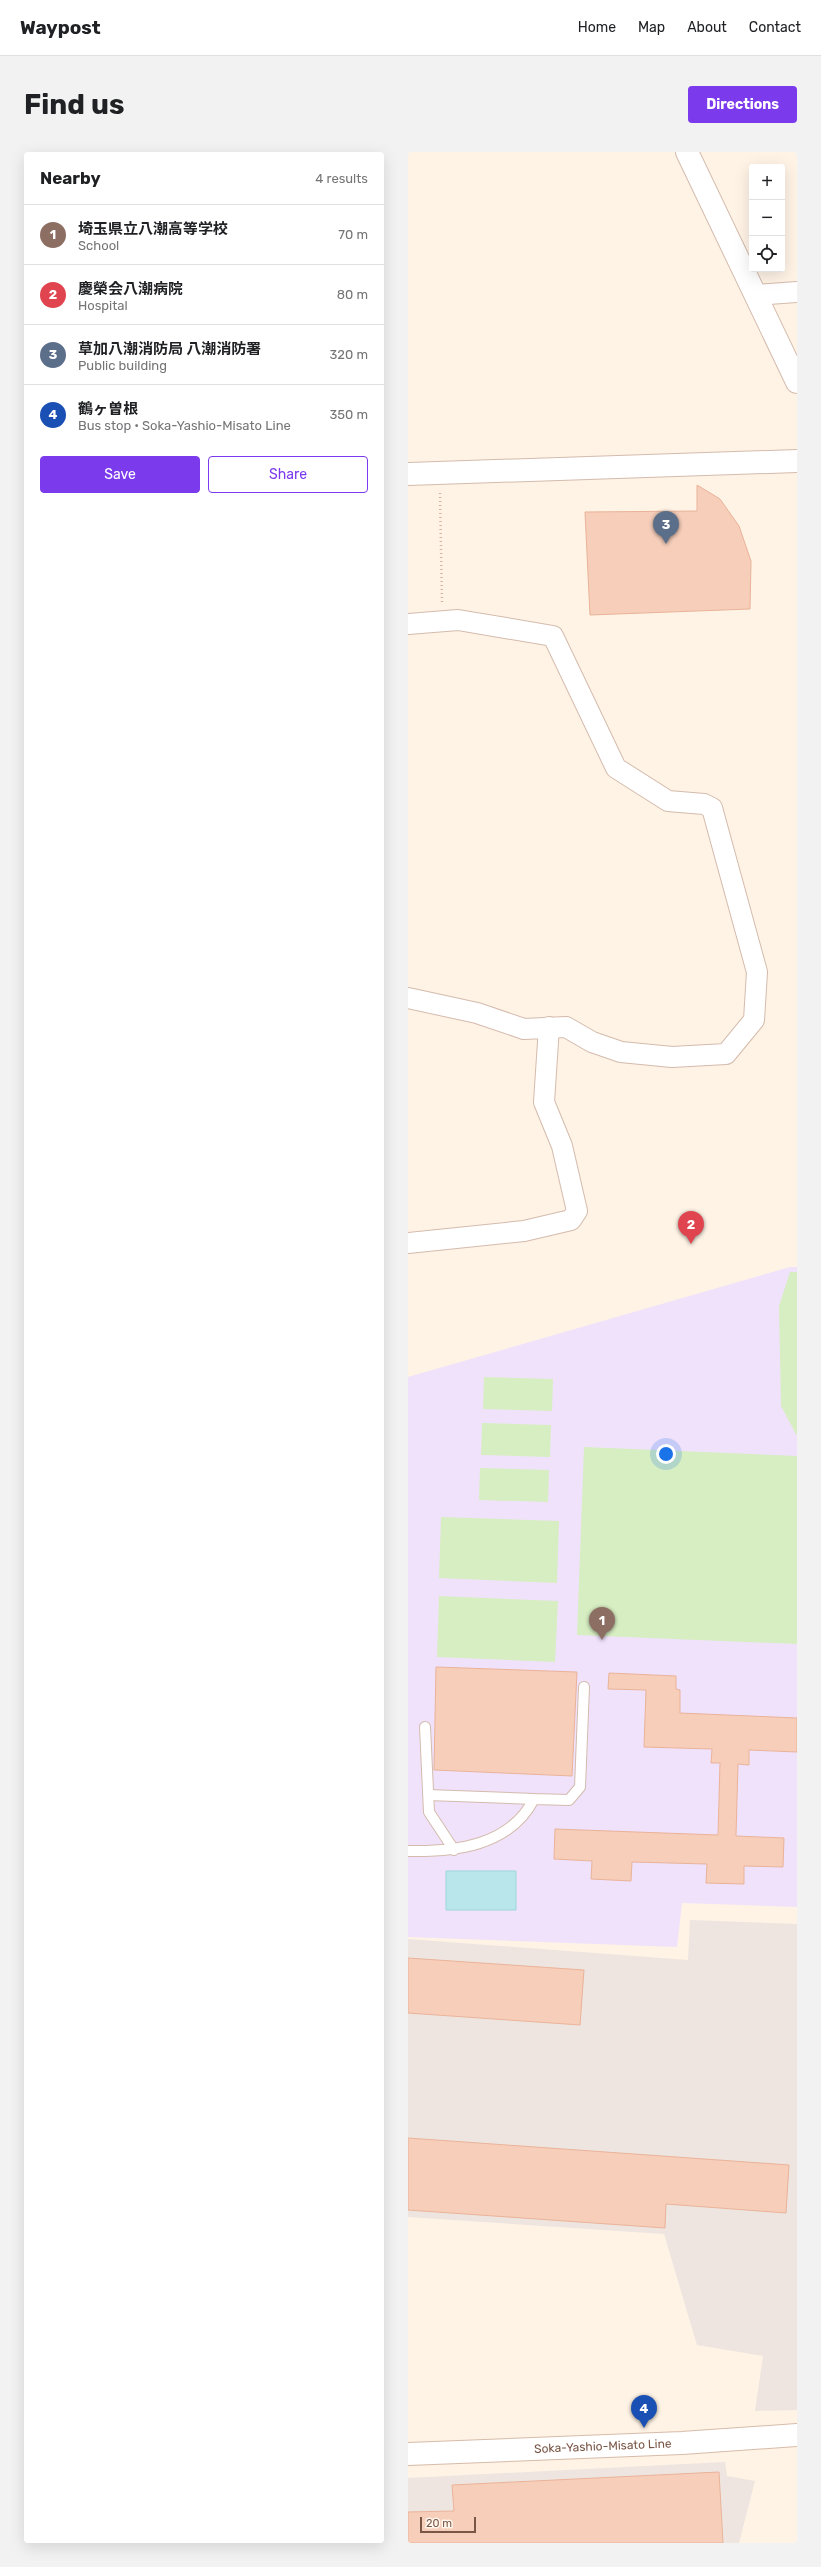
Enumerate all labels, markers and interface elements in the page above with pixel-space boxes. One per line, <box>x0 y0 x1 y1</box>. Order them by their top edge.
text: Waypost <box>20 16 101 39</box>
text: Home <box>578 19 616 36</box>
text: Map <box>638 19 665 36</box>
text: About <box>687 19 727 36</box>
text: Contact <box>749 19 801 36</box>
button: Directions <box>688 86 797 123</box>
text: Find us <box>24 88 124 121</box>
map controls <box>749 164 785 272</box>
button: + <box>749 164 785 200</box>
text: Nearby <box>40 168 101 188</box>
text: 4 results <box>315 171 368 186</box>
button: − <box>749 200 785 236</box>
text: 埼玉県立八潮高等学校 <box>78 220 228 238</box>
text: 1 <box>50 227 56 242</box>
text: 70 m <box>338 227 368 242</box>
button: locate <box>749 236 785 272</box>
text: School <box>78 238 119 253</box>
text: 慶榮会八潮病院 <box>78 280 183 298</box>
text: 2 <box>49 287 57 302</box>
text: 80 m <box>337 287 368 302</box>
text: Hospital <box>78 298 128 313</box>
text: 草加八潮消防局 八潮消防署 <box>78 340 261 358</box>
text: 3 <box>49 347 57 362</box>
text: 320 m <box>330 347 368 362</box>
text: Public building <box>78 358 167 373</box>
text: 鶴ヶ曽根 <box>78 400 138 418</box>
text: 4 <box>49 407 57 422</box>
text: 350 m <box>329 407 368 422</box>
text: Bus stop · Soka-Yashio-Misato Line <box>78 418 291 433</box>
button: Save <box>40 456 200 493</box>
button: Share <box>208 456 368 493</box>
pin: 3 <box>653 511 679 544</box>
pin: 2 <box>678 1211 704 1244</box>
your location <box>656 1444 676 1464</box>
pin: 1 <box>589 1607 615 1640</box>
pin: 4 <box>631 2395 657 2428</box>
street label: Soka-Yashio-Misato Line <box>534 2436 672 2456</box>
scale bar <box>420 2515 476 2534</box>
text: 20 m <box>426 2517 452 2530</box>

